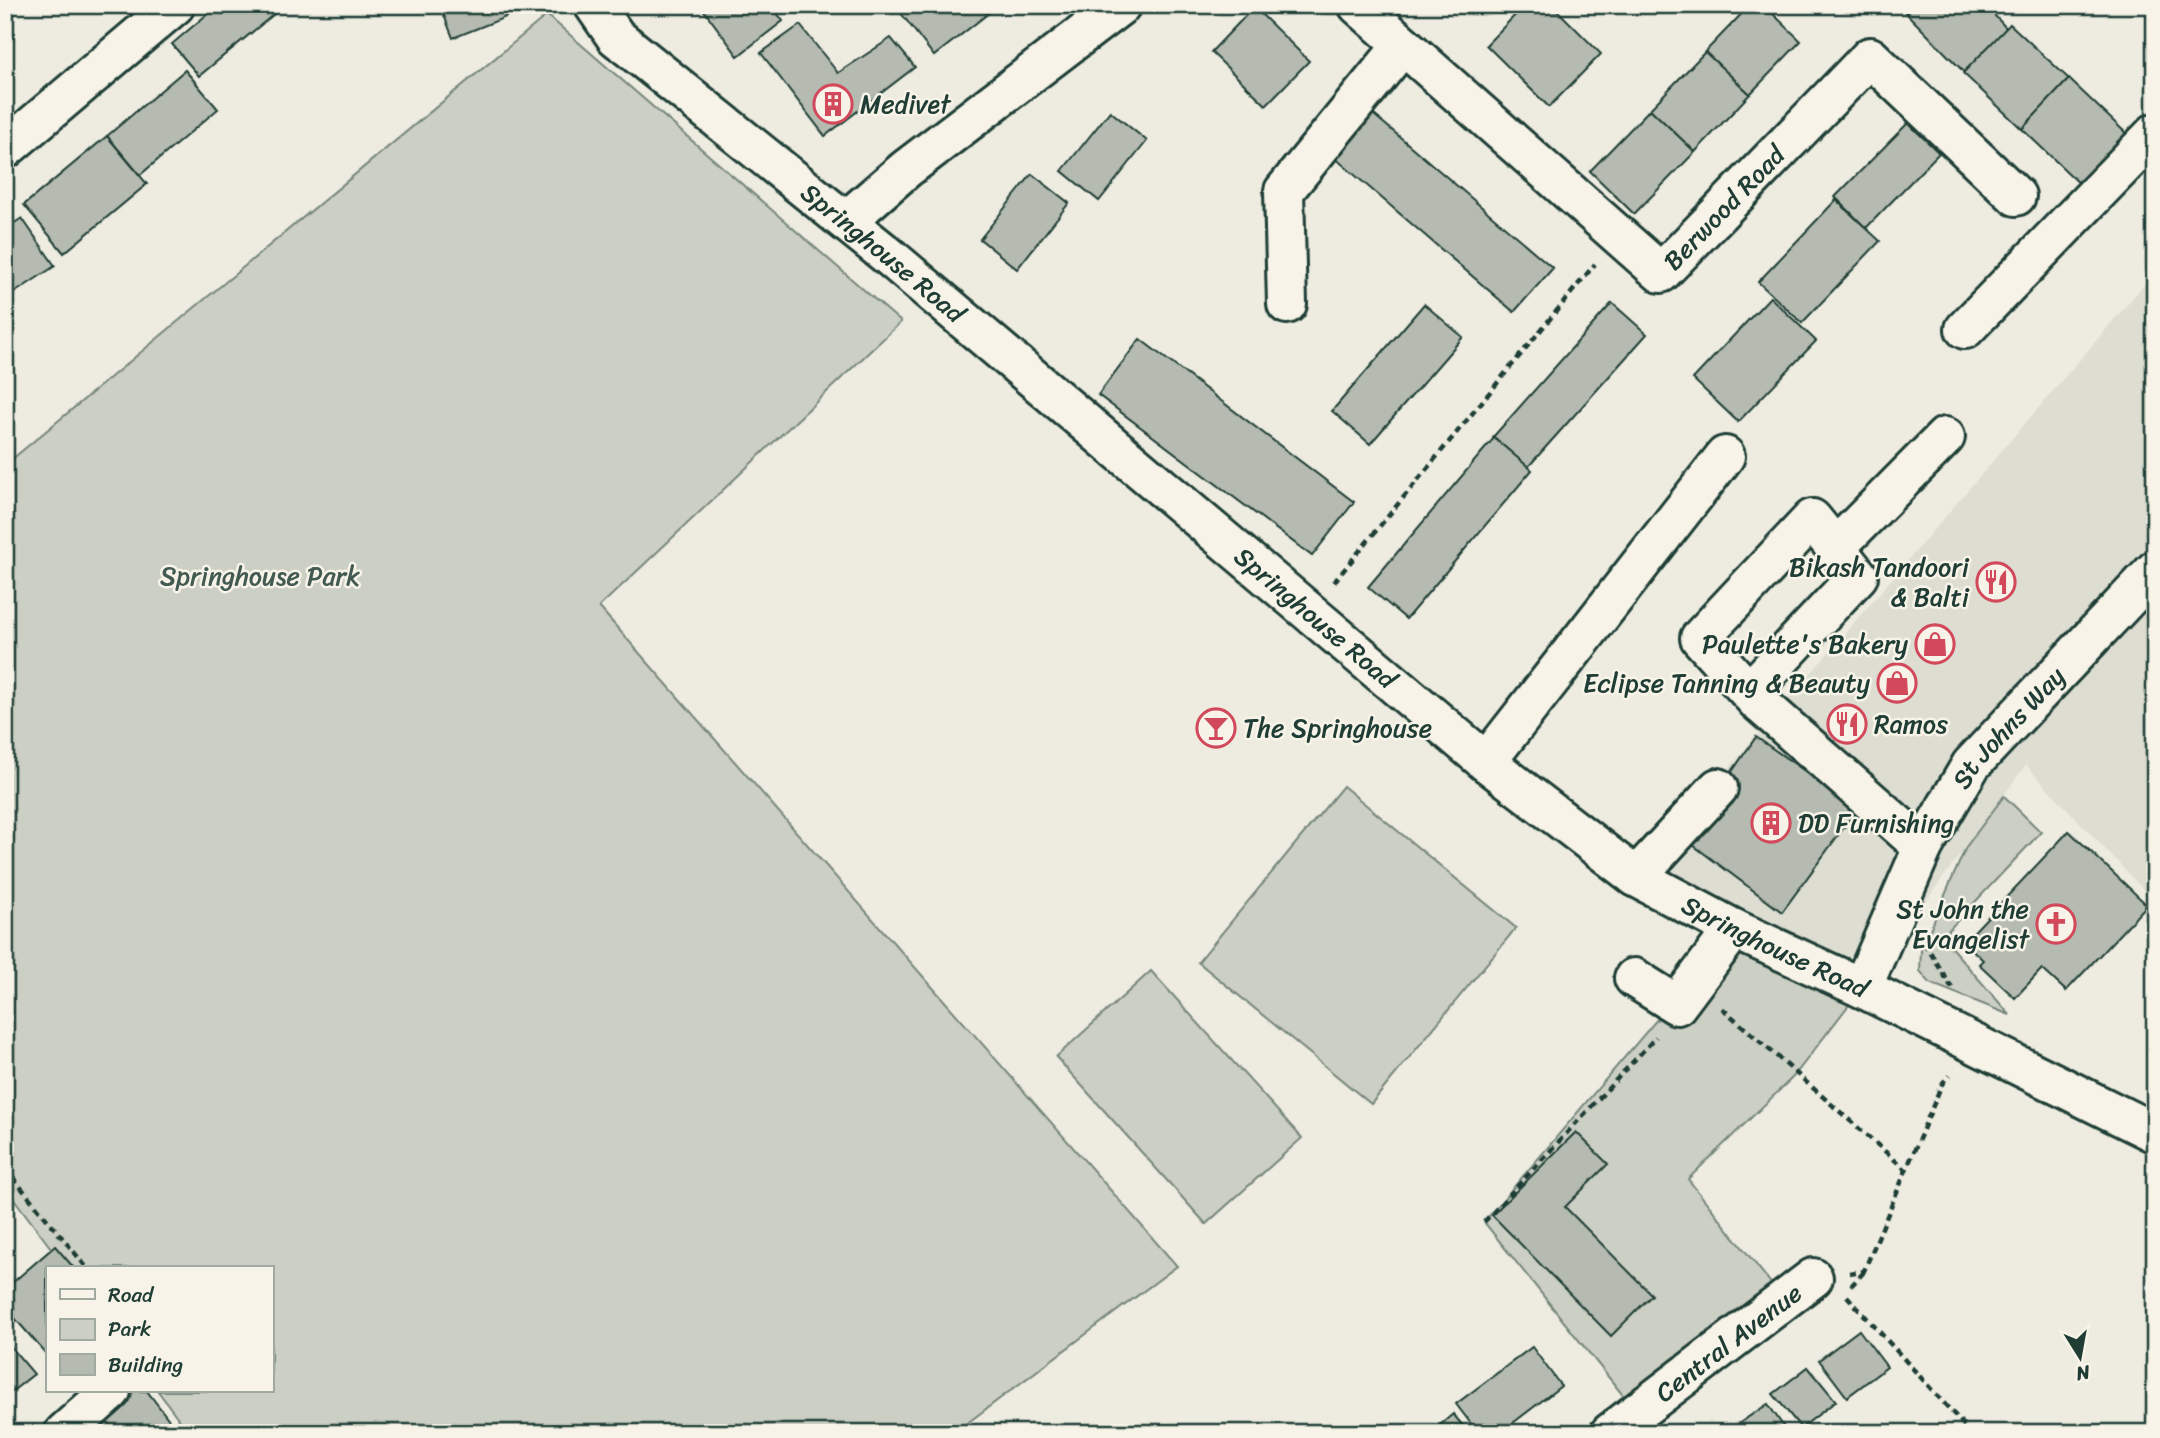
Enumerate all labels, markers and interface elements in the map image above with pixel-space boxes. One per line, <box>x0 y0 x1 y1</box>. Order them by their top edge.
place label: Medivet <box>860 81 952 127</box>
building icon: Medivet <box>812 83 854 125</box>
street label: Berwood Road <box>1651 133 1798 282</box>
street label: Springhouse Road <box>790 171 978 336</box>
street label: Springhouse Road <box>1223 535 1409 702</box>
place label: Bikash Tandoori & Balti <box>1789 544 1970 620</box>
park label: Springhouse Park <box>160 553 360 599</box>
restaurant icon: Bikash Tandoori & Balti <box>1975 561 2017 603</box>
place label: Paulette's Bakery <box>1702 621 1908 667</box>
shop icon: Paulette's Bakery <box>1914 623 1956 665</box>
street label: St Johns Way <box>1939 655 2077 798</box>
place label: Eclipse Tanning & Beauty <box>1583 660 1870 706</box>
shop icon: Eclipse Tanning & Beauty <box>1876 662 1918 704</box>
place label: Ramos <box>1874 701 1948 747</box>
restaurant icon: Ramos <box>1826 703 1868 745</box>
place label: The Springhouse <box>1243 705 1432 751</box>
bar icon: The Springhouse <box>1195 707 1237 749</box>
place label: DD Furnishing <box>1798 800 1954 846</box>
building icon: DD Furnishing <box>1750 802 1792 844</box>
street label: Springhouse Road <box>1673 882 1878 1012</box>
place label: St John the Evangelist <box>1896 886 2031 962</box>
church icon: St John the Evangelist <box>2035 903 2077 945</box>
legend <box>46 1266 273 1392</box>
street label: Central Avenue <box>1645 1271 1812 1414</box>
text: Road <box>108 1276 155 1314</box>
text: Park <box>108 1310 151 1348</box>
north arrow <box>2044 1322 2114 1392</box>
text: Building <box>108 1346 184 1384</box>
text: N <box>2073 1356 2094 1391</box>

